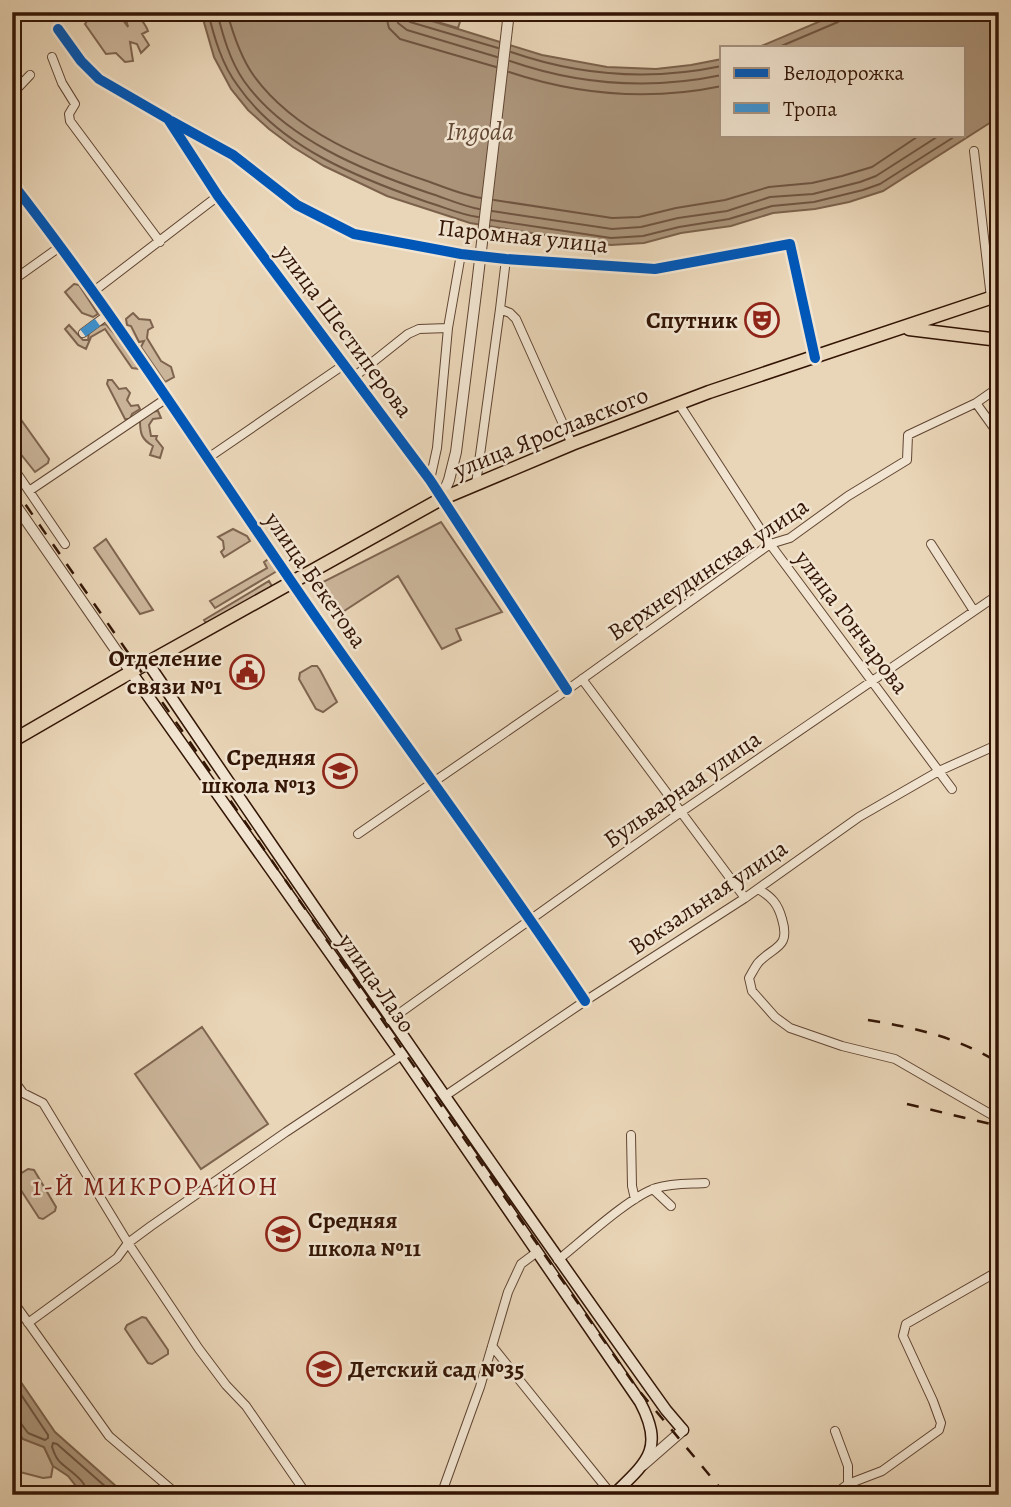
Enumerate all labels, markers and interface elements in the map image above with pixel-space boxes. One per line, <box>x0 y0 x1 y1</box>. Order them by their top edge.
legend <box>720 46 965 136</box>
text: Велодорожка <box>783 59 904 87</box>
text: Тропа <box>783 95 837 123</box>
water label: Ingoda <box>446 114 514 149</box>
street label: Паромная улица <box>436 211 610 261</box>
street label: улица Шестиперова <box>269 237 421 424</box>
theatre icon: Спутник <box>743 301 781 339</box>
place label: Спутник <box>646 304 738 336</box>
street label: улица Ярославского <box>448 378 653 486</box>
street label: Верхнеудинская улица <box>601 490 815 648</box>
street label: улица Бекетова <box>257 505 375 654</box>
street label: улица Гончарова <box>787 543 917 700</box>
place label: Отделение связи №1 <box>108 642 222 702</box>
public building icon: Отделение связи №1 <box>228 653 266 691</box>
street label: Бульварная улица <box>597 723 767 855</box>
place label: Средняя школа №13 <box>201 741 316 801</box>
school or university icon: Средняя школа №13 <box>321 752 359 790</box>
street label: Вокзальная улица <box>622 832 794 962</box>
street label: улица Лазо <box>330 926 423 1039</box>
district label: 1-Й МИКРОРАЙОН <box>32 1169 280 1204</box>
place label: Средняя школа №11 <box>308 1204 421 1264</box>
school or university icon: Средняя школа №11 <box>264 1215 302 1253</box>
school or university icon: Детский сад №35 <box>305 1350 343 1388</box>
place label: Детский сад №35 <box>348 1353 525 1385</box>

